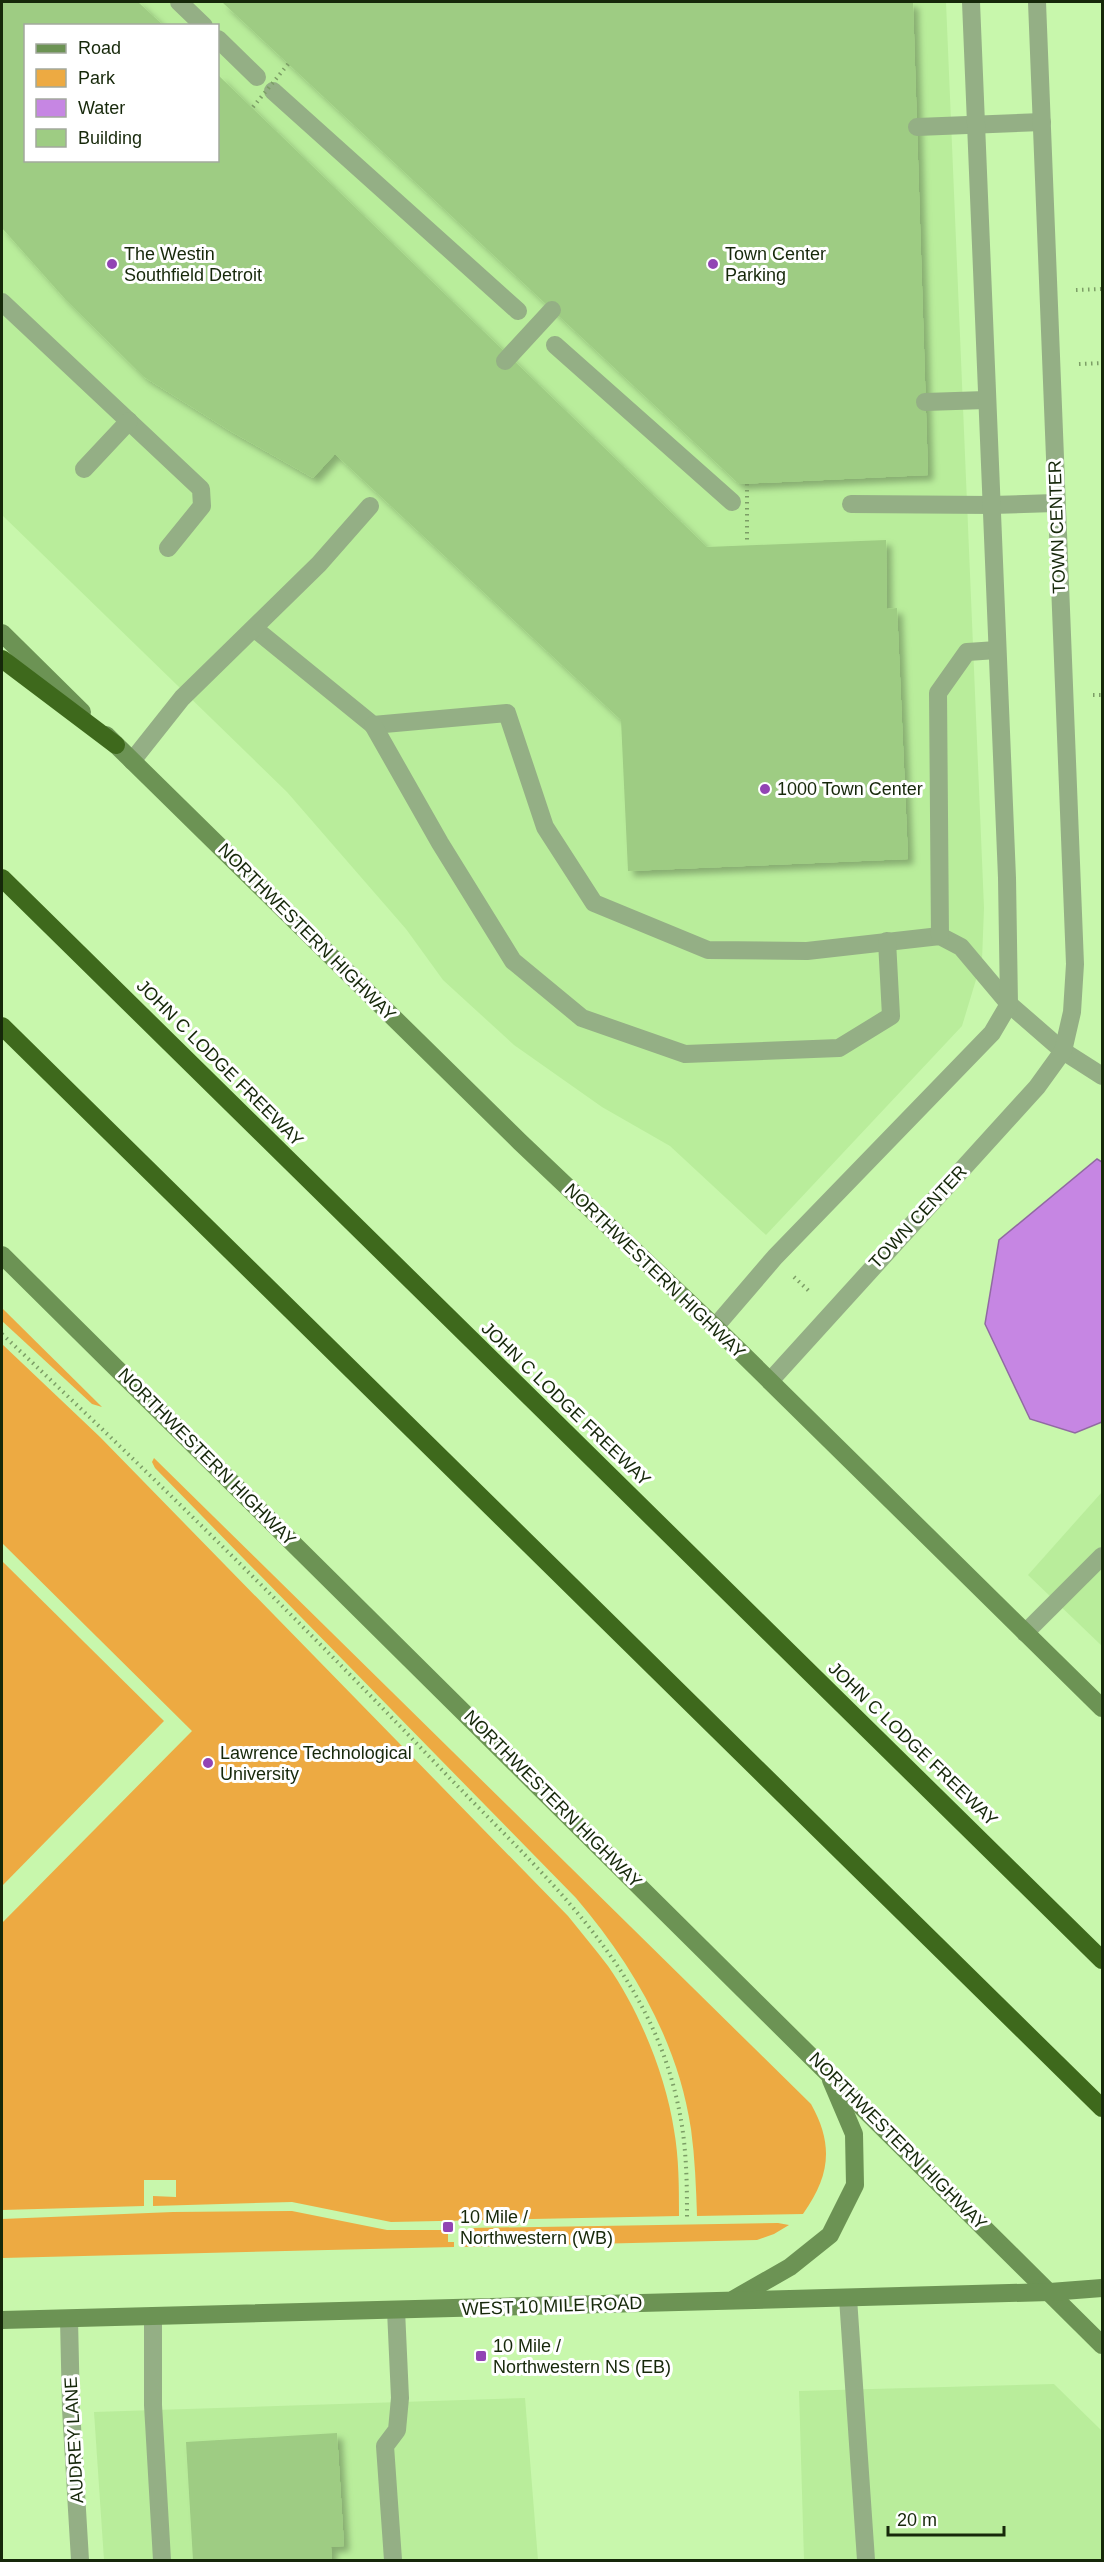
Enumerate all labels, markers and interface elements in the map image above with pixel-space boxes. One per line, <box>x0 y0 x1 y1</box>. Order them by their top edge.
legend <box>24 24 219 162</box>
text: Road <box>78 38 121 58</box>
text: Park <box>78 68 116 88</box>
text: Water <box>78 98 125 118</box>
text: Building <box>78 128 142 148</box>
place label: The Westin Southfield Detroit <box>124 244 262 285</box>
place label: Town Center Parking <box>725 244 826 285</box>
marker: The Westin Southfield Detroit <box>105 257 119 271</box>
marker: Town Center Parking <box>706 257 720 271</box>
street label: TOWN CENTER <box>1045 460 1069 594</box>
place label: 1000 Town Center <box>777 779 923 799</box>
marker: 1000 Town Center <box>758 782 772 796</box>
street label: NORTHWESTERN HIGHWAY <box>214 839 400 1025</box>
street label: JOHN C LODGE FREEWAY <box>133 976 307 1150</box>
street label: TOWN CENTER <box>865 1161 971 1273</box>
street label: NORTHWESTERN HIGHWAY <box>561 1180 749 1362</box>
street label: JOHN C LODGE FREEWAY <box>477 1318 655 1490</box>
street label: NORTHWESTERN HIGHWAY <box>114 1364 300 1550</box>
street label: JOHN C LODGE FREEWAY <box>824 1658 1002 1830</box>
street label: NORTHWESTERN HIGHWAY <box>460 1706 646 1892</box>
place label: Lawrence Technological University <box>220 1743 412 1784</box>
marker: Lawrence Technological University <box>201 1756 215 1770</box>
street label: NORTHWESTERN HIGHWAY <box>805 2048 991 2234</box>
place label: 10 Mile / Northwestern (WB) <box>460 2207 613 2248</box>
marker: 10 Mile / Northwestern (WB) <box>441 2220 455 2234</box>
street label: WEST 10 MILE ROAD <box>461 2293 643 2319</box>
place label: 10 Mile / Northwestern NS (EB) <box>493 2336 671 2377</box>
marker: 10 Mile / Northwestern NS (EB) <box>474 2349 488 2363</box>
street label: AUDREY LANE <box>61 2376 87 2504</box>
scale bar <box>888 2499 1004 2537</box>
text: 20 m <box>897 2510 937 2530</box>

